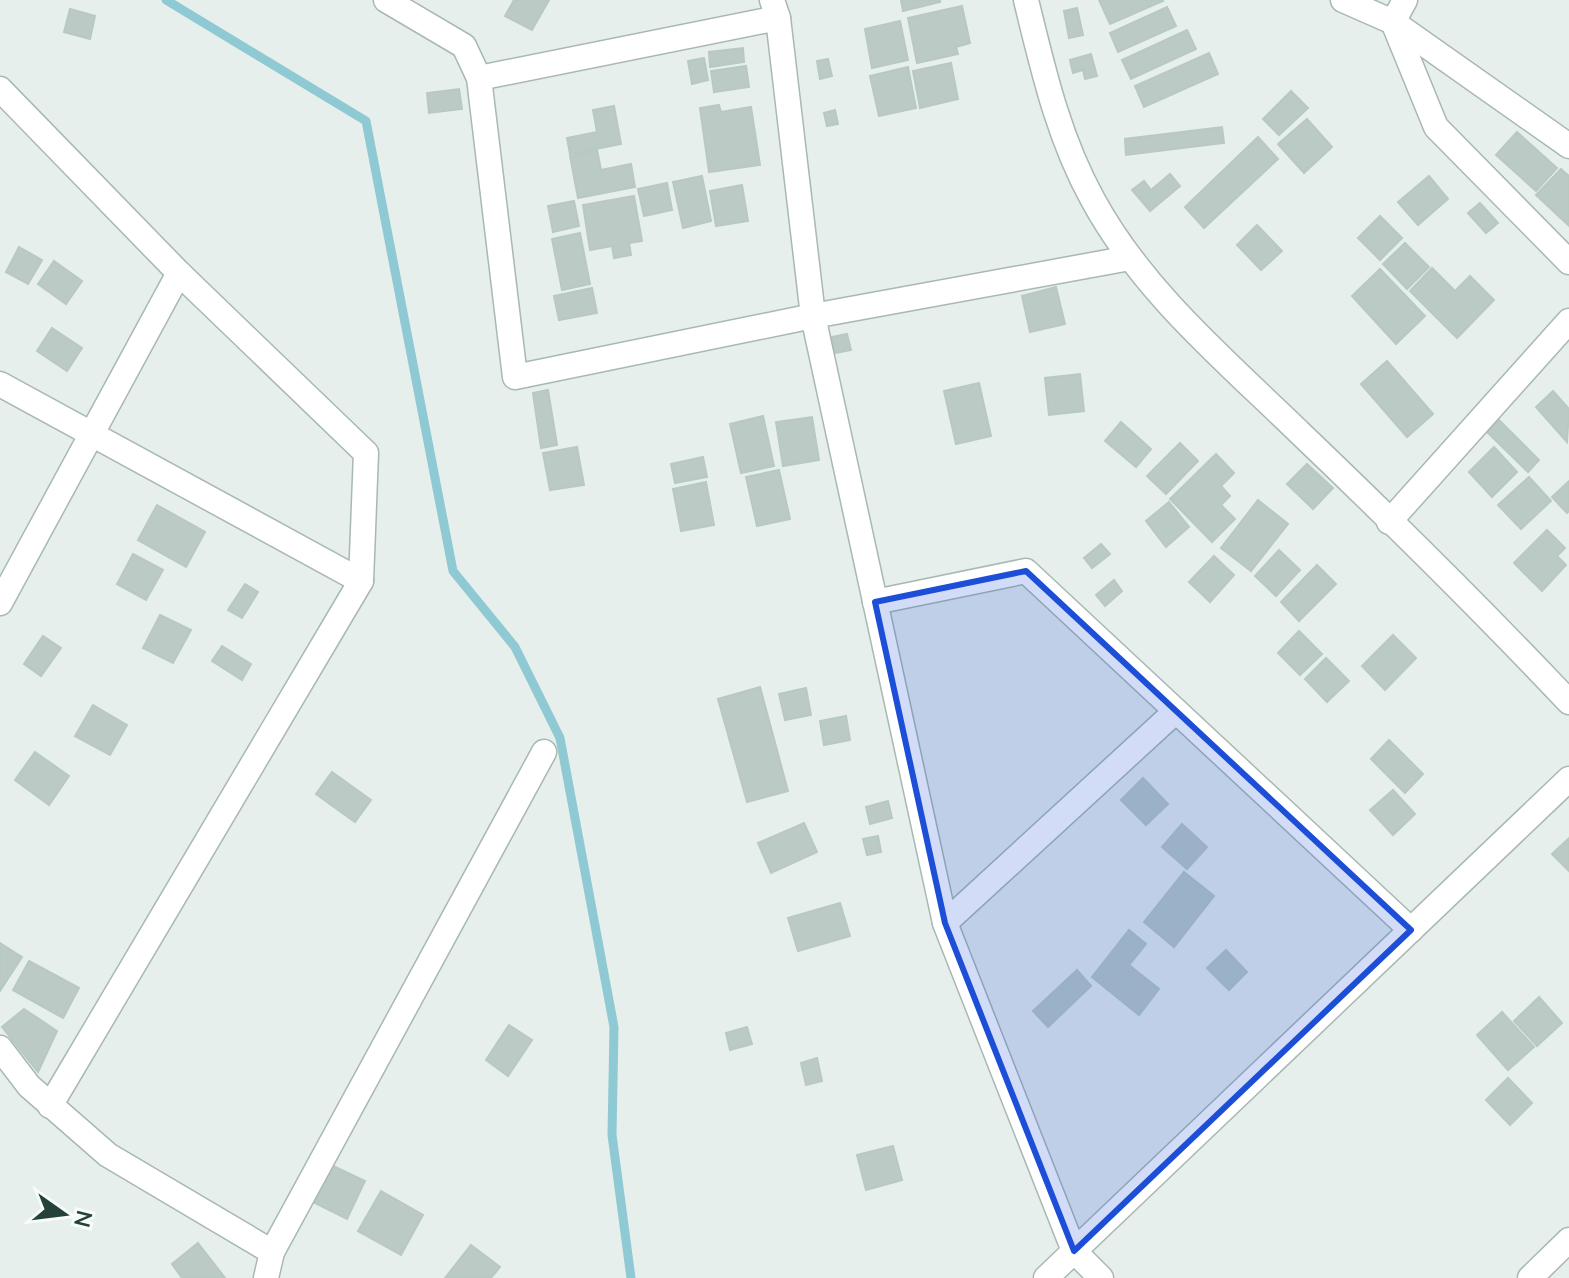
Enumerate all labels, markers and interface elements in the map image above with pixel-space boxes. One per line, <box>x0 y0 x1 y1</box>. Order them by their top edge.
north arrow <box>24 1174 104 1254</box>
text: N <box>66 1207 99 1230</box>

